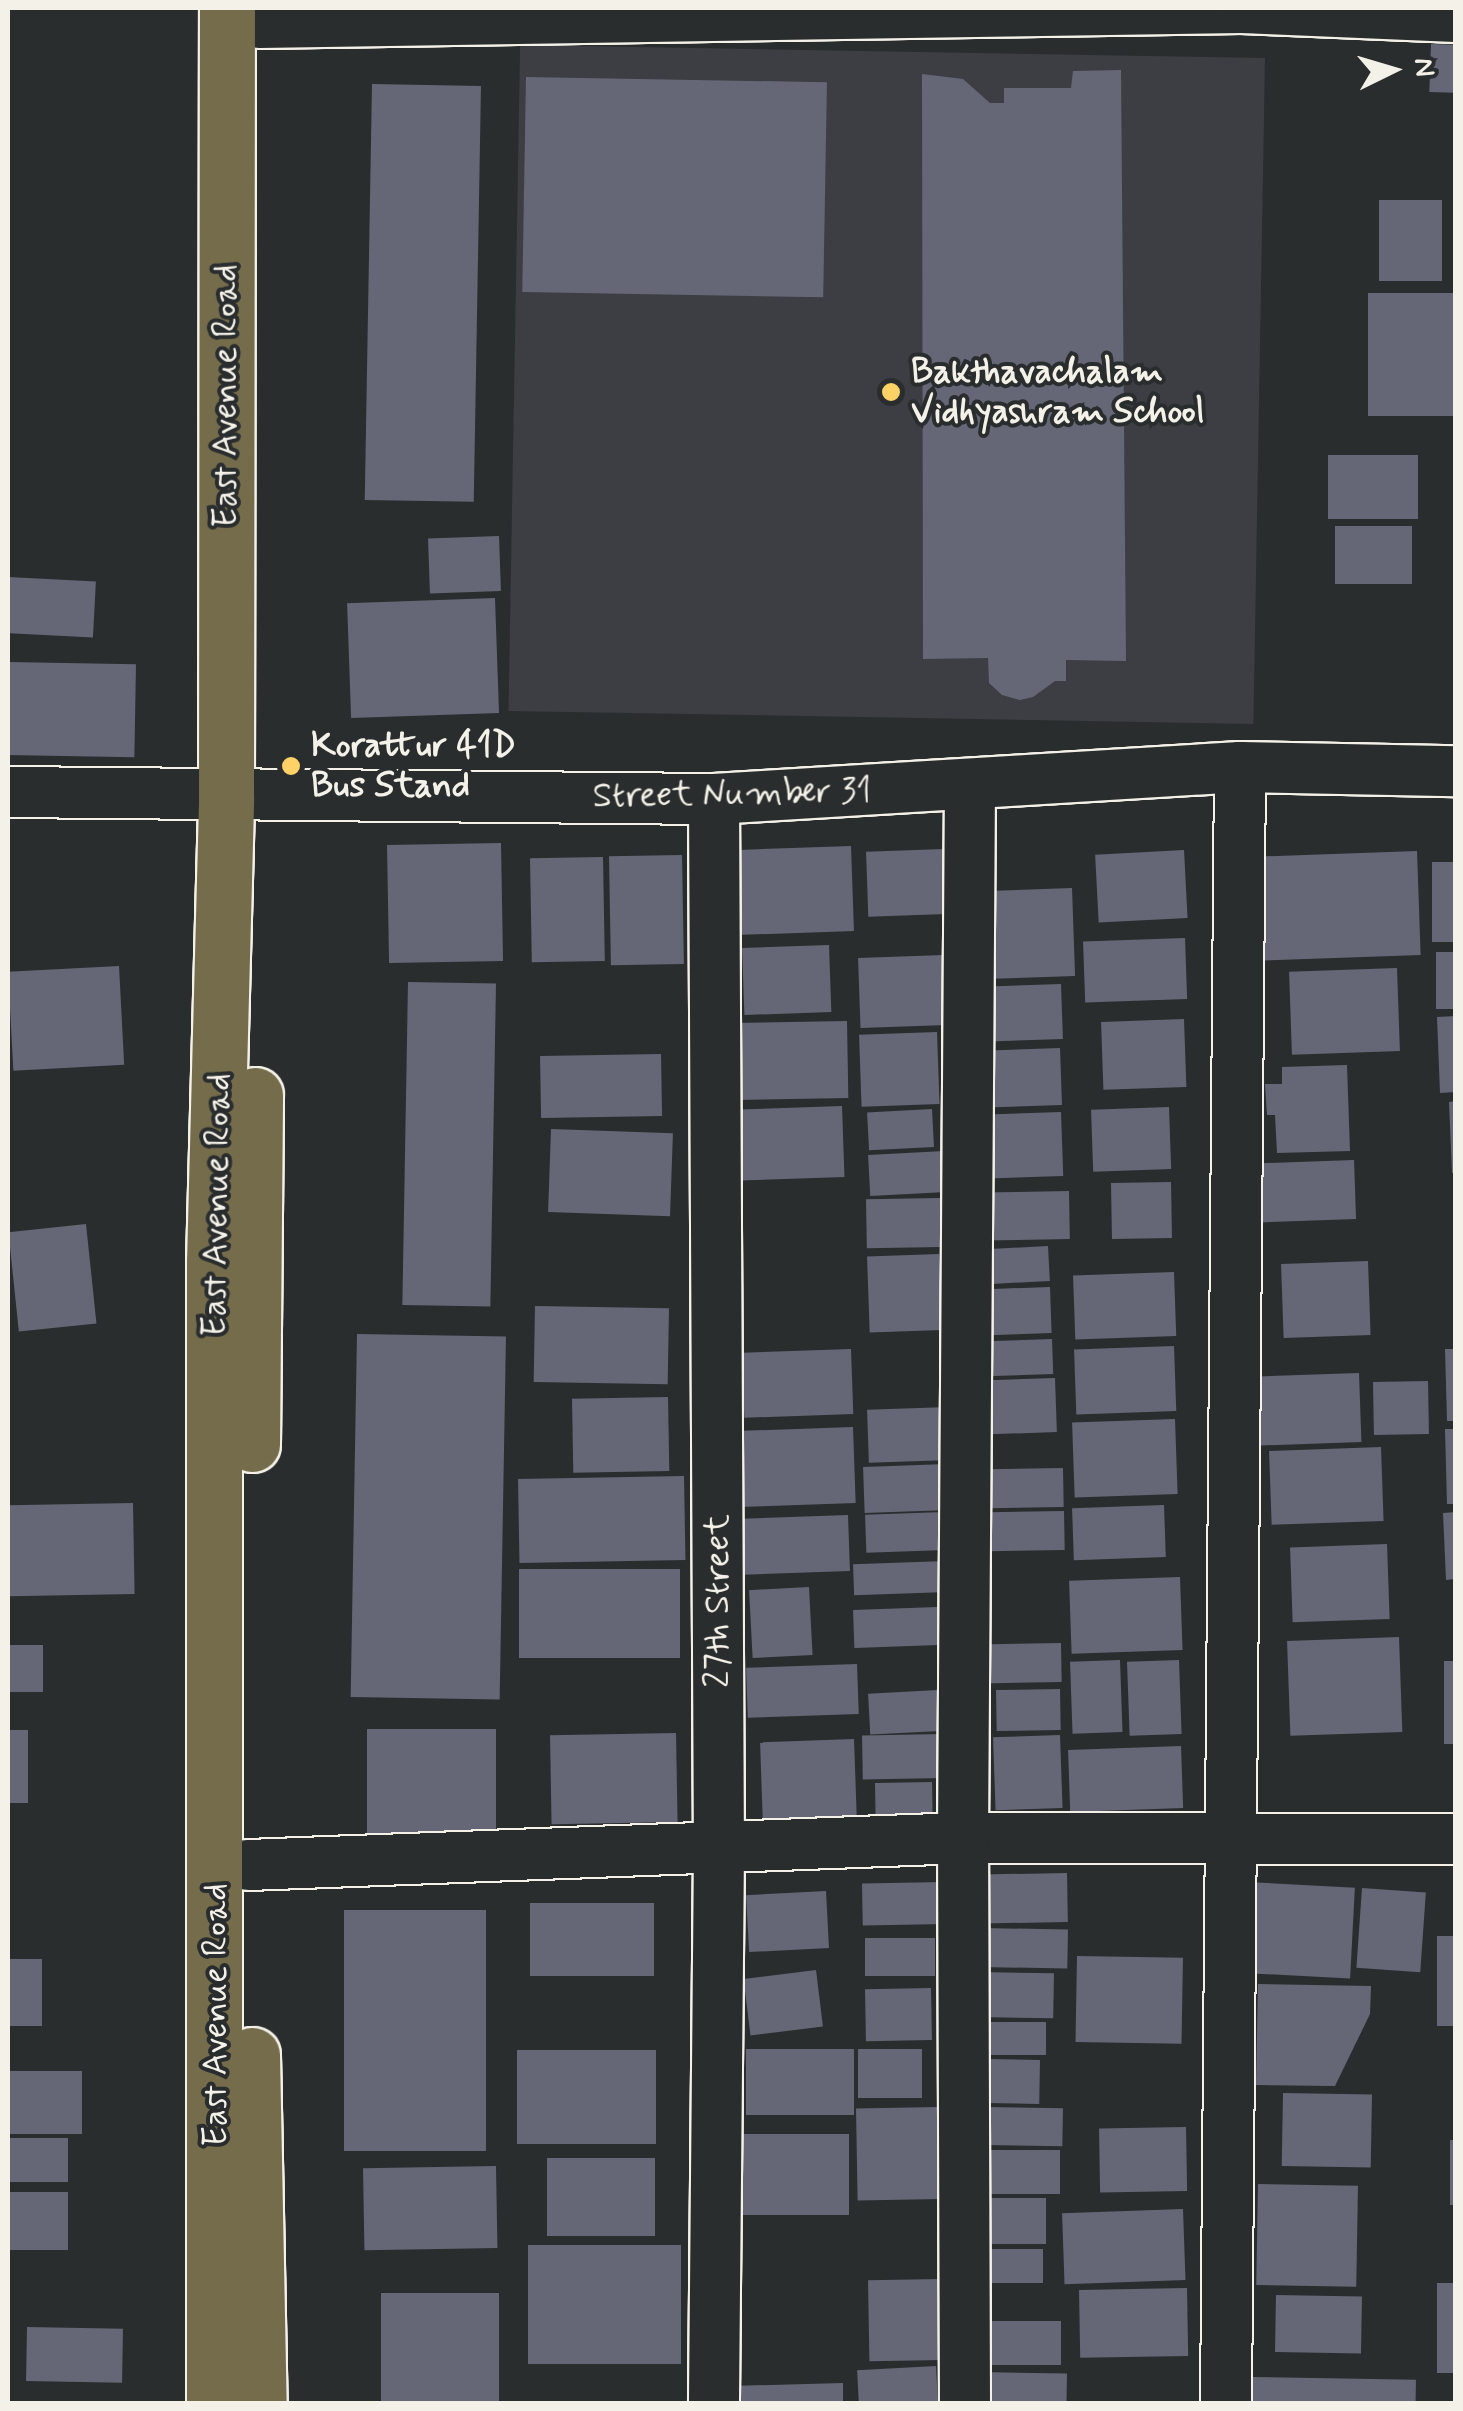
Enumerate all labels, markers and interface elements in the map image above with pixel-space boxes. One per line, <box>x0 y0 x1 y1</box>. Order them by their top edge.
north arrow <box>1343 20 1443 120</box>
text: N <box>1404 56 1443 78</box>
street label: East Avenue Road <box>205 266 247 526</box>
place label: Bakthavachalam Vidhyashram School <box>911 351 1204 433</box>
marker: Bakthavachalam Vidhyashram School <box>880 381 902 403</box>
place label: Korattur 41D Bus Stand <box>311 725 516 807</box>
marker: Korattur 41D Bus Stand <box>280 755 302 777</box>
street label: Street Number 31 <box>596 771 868 817</box>
street label: East Avenue Road <box>194 1074 240 1336</box>
street label: 27th Street <box>697 1514 739 1688</box>
street label: East Avenue Road <box>195 1885 237 2145</box>

